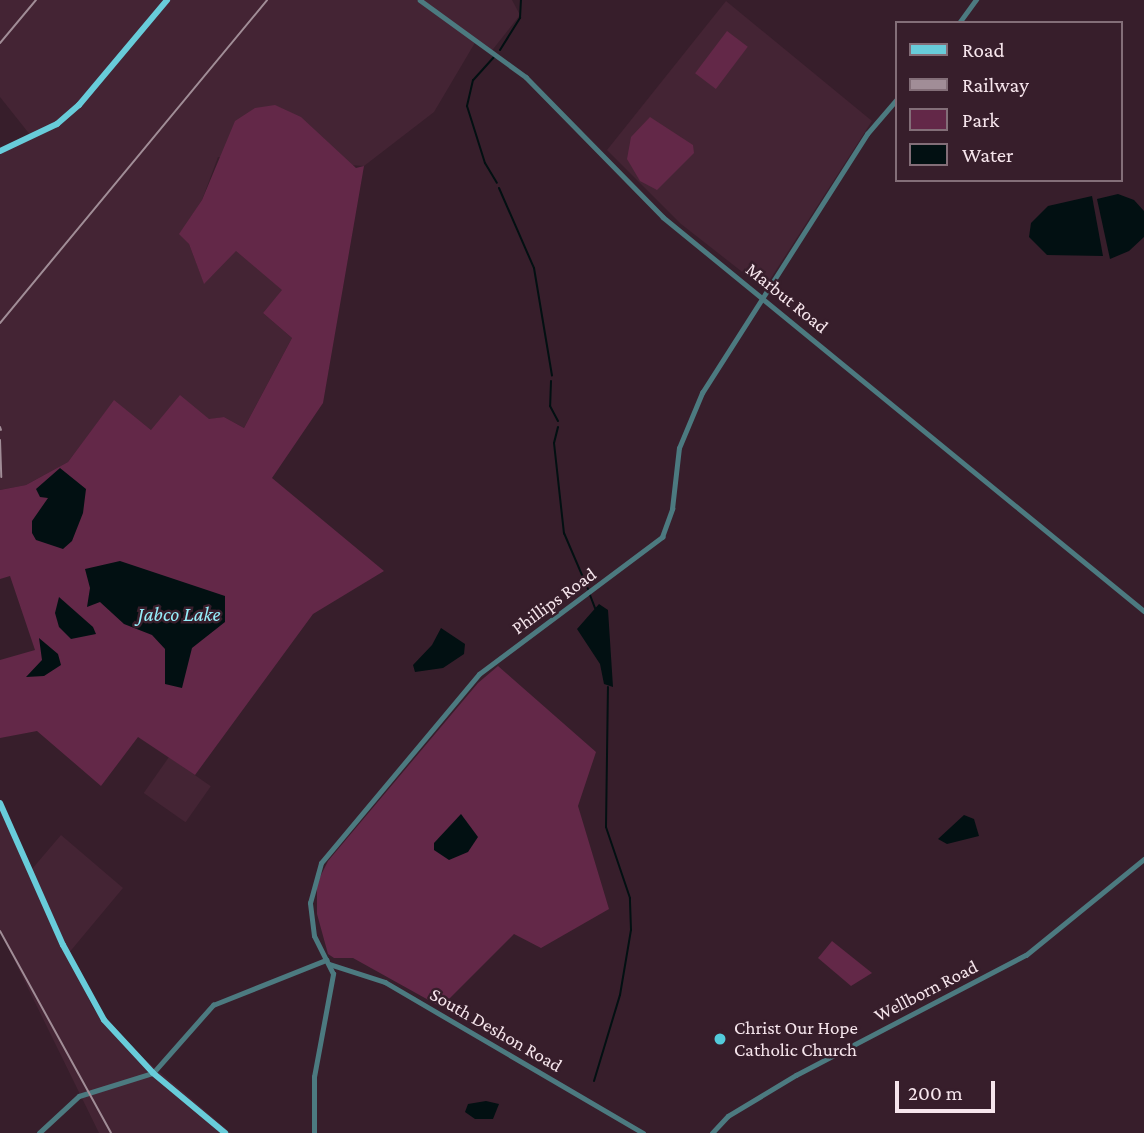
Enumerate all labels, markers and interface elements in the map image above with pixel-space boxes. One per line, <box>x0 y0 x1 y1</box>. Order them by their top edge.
legend <box>895 21 1123 182</box>
text: Road <box>962 38 1005 62</box>
text: Railway <box>962 73 1029 97</box>
text: Park <box>962 108 999 132</box>
text: Water <box>962 143 1014 167</box>
street label: Marbut Road <box>741 258 833 338</box>
street label: Phillips Road <box>507 563 601 639</box>
water label: Jabco Lake <box>137 601 221 627</box>
street label: Wellborn Road <box>870 955 982 1027</box>
street label: South Deshon Road <box>426 983 566 1077</box>
place label: Christ Our Hope Catholic Church <box>734 1017 858 1061</box>
marker: Christ Our Hope Catholic Church <box>712 1031 728 1047</box>
scale bar <box>899 1066 999 1110</box>
text: 200 m <box>908 1081 963 1105</box>

